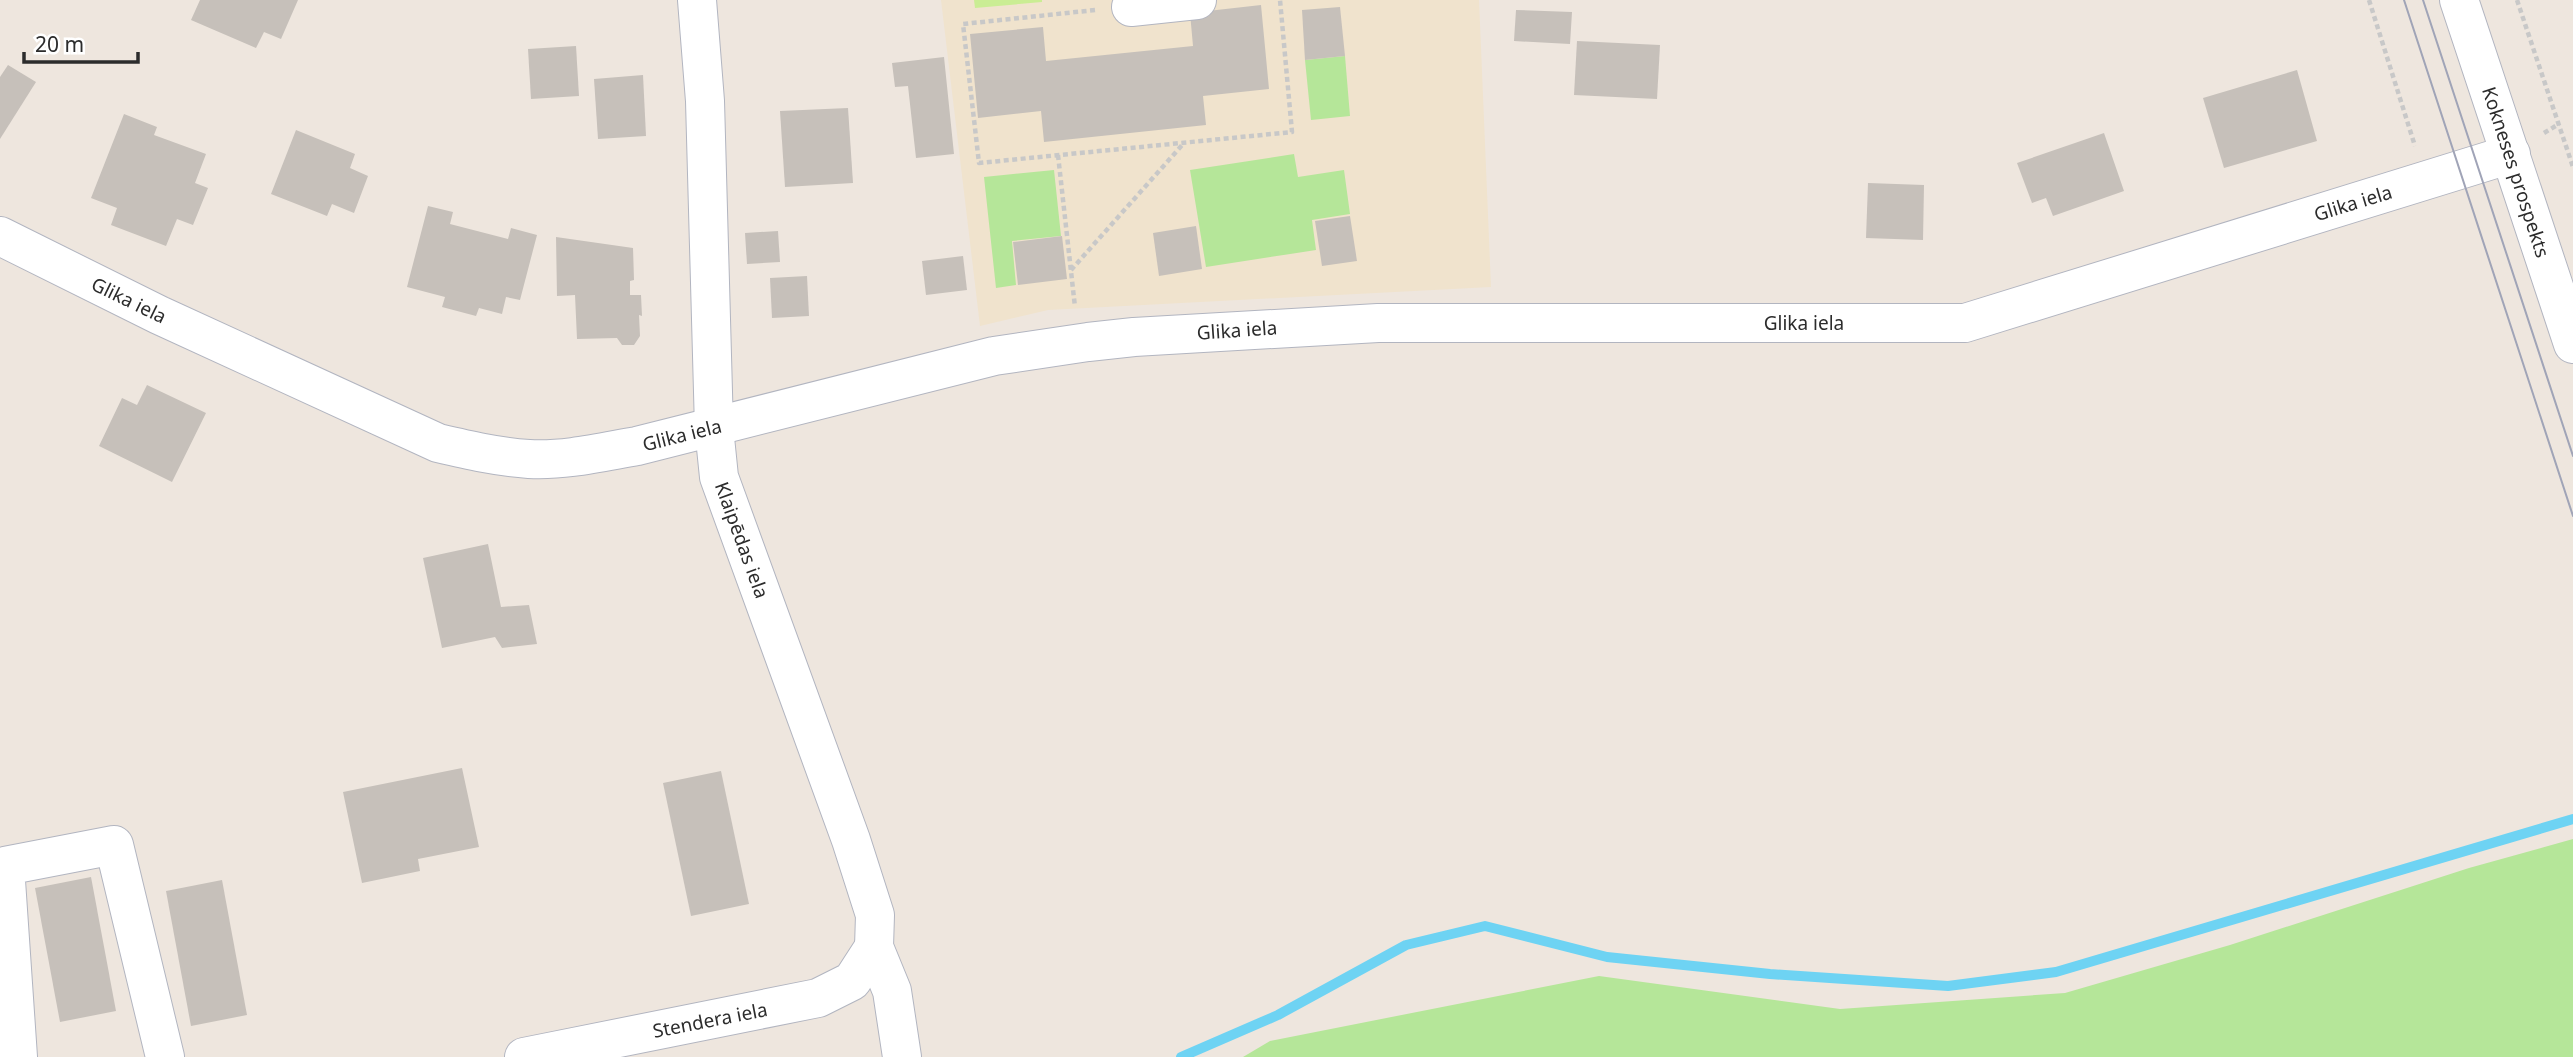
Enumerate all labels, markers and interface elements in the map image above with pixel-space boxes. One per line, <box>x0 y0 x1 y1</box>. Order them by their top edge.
scale bar <box>24 21 138 65</box>
text: 20 m <box>35 30 84 58</box>
street label: Kokneses prospekts <box>2476 83 2556 261</box>
street label: Glika iela <box>2311 179 2395 227</box>
street label: Glika iela <box>87 271 171 329</box>
street label: Glika iela <box>1764 310 1844 336</box>
street label: Glika iela <box>1196 314 1278 346</box>
street label: Glika iela <box>640 413 724 457</box>
street label: Klaipēdas iela <box>709 478 775 602</box>
street label: Stendera iela <box>650 996 770 1044</box>

